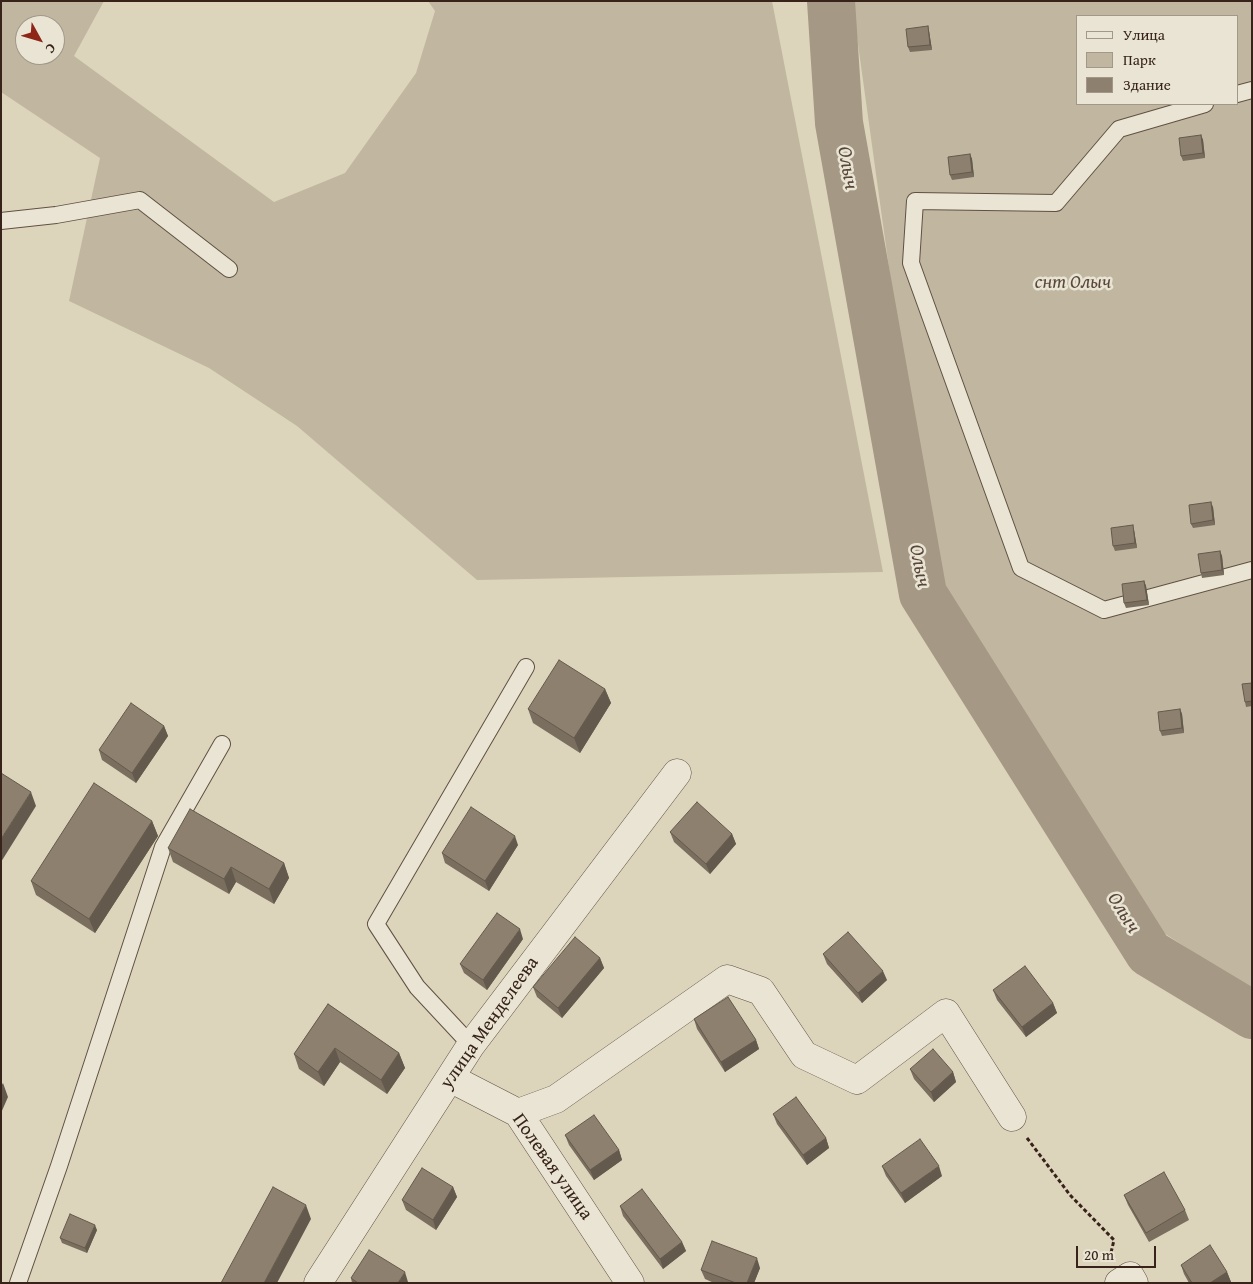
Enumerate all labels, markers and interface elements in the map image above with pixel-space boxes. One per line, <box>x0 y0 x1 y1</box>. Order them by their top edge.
north arrow <box>15 15 65 65</box>
legend <box>1076 15 1238 105</box>
text: Улица <box>1123 24 1165 45</box>
text: С <box>41 39 61 58</box>
text: Парк <box>1123 49 1156 70</box>
text: Здание <box>1123 74 1171 95</box>
water label: Олыч <box>831 145 863 191</box>
park label: снт Олыч <box>1035 272 1111 294</box>
water label: Олыч <box>903 542 935 590</box>
water label: Олыч <box>1101 888 1145 938</box>
street label: улица Менделеева <box>436 952 544 1094</box>
street label: Полевая улица <box>507 1109 597 1225</box>
scale bar <box>1078 1236 1158 1268</box>
text: 20 m <box>1084 1244 1114 1265</box>

